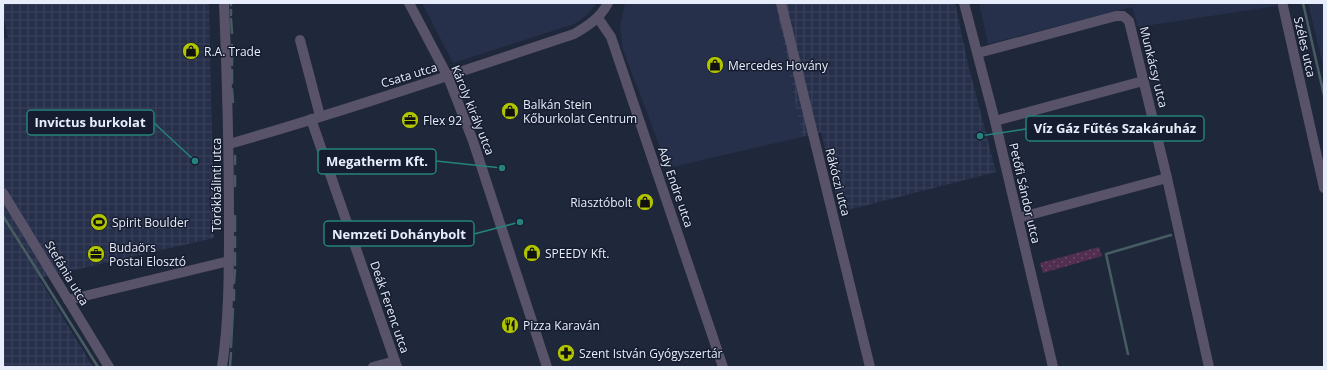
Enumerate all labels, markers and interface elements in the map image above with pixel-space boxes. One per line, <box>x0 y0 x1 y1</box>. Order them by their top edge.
street label: Széles utca <box>1290 15 1320 79</box>
street label: Munkácsy utca <box>1136 25 1172 109</box>
shop icon: R.A. Trade <box>181 41 201 61</box>
place label: R.A. Trade <box>204 43 261 60</box>
shop icon: Mercedes Hovány <box>705 55 725 75</box>
place label: Mercedes Hovány <box>728 57 829 74</box>
street label: Csata utca <box>379 58 439 92</box>
street label: Károly király utca <box>447 63 499 157</box>
place label: Balkán Stein Kőburkolat Centrum <box>523 96 637 127</box>
shop icon: Balkán Stein Kőburkolat Centrum <box>500 101 520 121</box>
callout: Invictus burkolat <box>27 110 154 135</box>
office icon: Flex 92 <box>400 110 420 130</box>
place label: Flex 92 <box>423 112 462 129</box>
text: Invictus burkolat <box>34 113 146 131</box>
callout: Víz Gáz Fűtés Szakáruház <box>1026 116 1204 141</box>
text: Víz Gáz Fűtés Szakáruház <box>1034 119 1196 137</box>
street label: Törökbálinti utca <box>208 138 225 232</box>
street label: Petőfi Sándor utca <box>1005 141 1045 245</box>
street label: Ady Endre utca <box>654 144 698 230</box>
street label: Rákóczi utca <box>821 146 855 218</box>
callout: Megatherm Kft. <box>318 149 436 174</box>
text: Megatherm Kft. <box>326 152 428 170</box>
shop icon: Riasztóbolt <box>635 192 655 212</box>
place label: Riasztóbolt <box>570 194 632 211</box>
sports icon: Spirit Boulder <box>89 212 109 232</box>
place label: Spirit Boulder <box>112 214 189 231</box>
callout: Nemzeti Dohánybolt <box>324 221 474 246</box>
text: Nemzeti Dohánybolt <box>332 225 466 243</box>
street label: Stefánia utca <box>41 238 93 308</box>
place label: Budaörs Postai Elosztó <box>109 239 186 270</box>
shop icon: SPEEDY Kft. <box>522 243 542 263</box>
office icon: Budaörs Postai Elosztó <box>86 244 106 264</box>
place label: SPEEDY Kft. <box>545 245 609 262</box>
street label: Deák Ferenc utca <box>366 259 414 355</box>
restaurant icon: Pizza Karaván <box>500 315 520 335</box>
place label: Pizza Karaván <box>523 317 600 334</box>
pharmacy icon: Szent István Gyógyszertár <box>556 343 576 363</box>
place label: Szent István Gyógyszertár <box>579 345 723 362</box>

